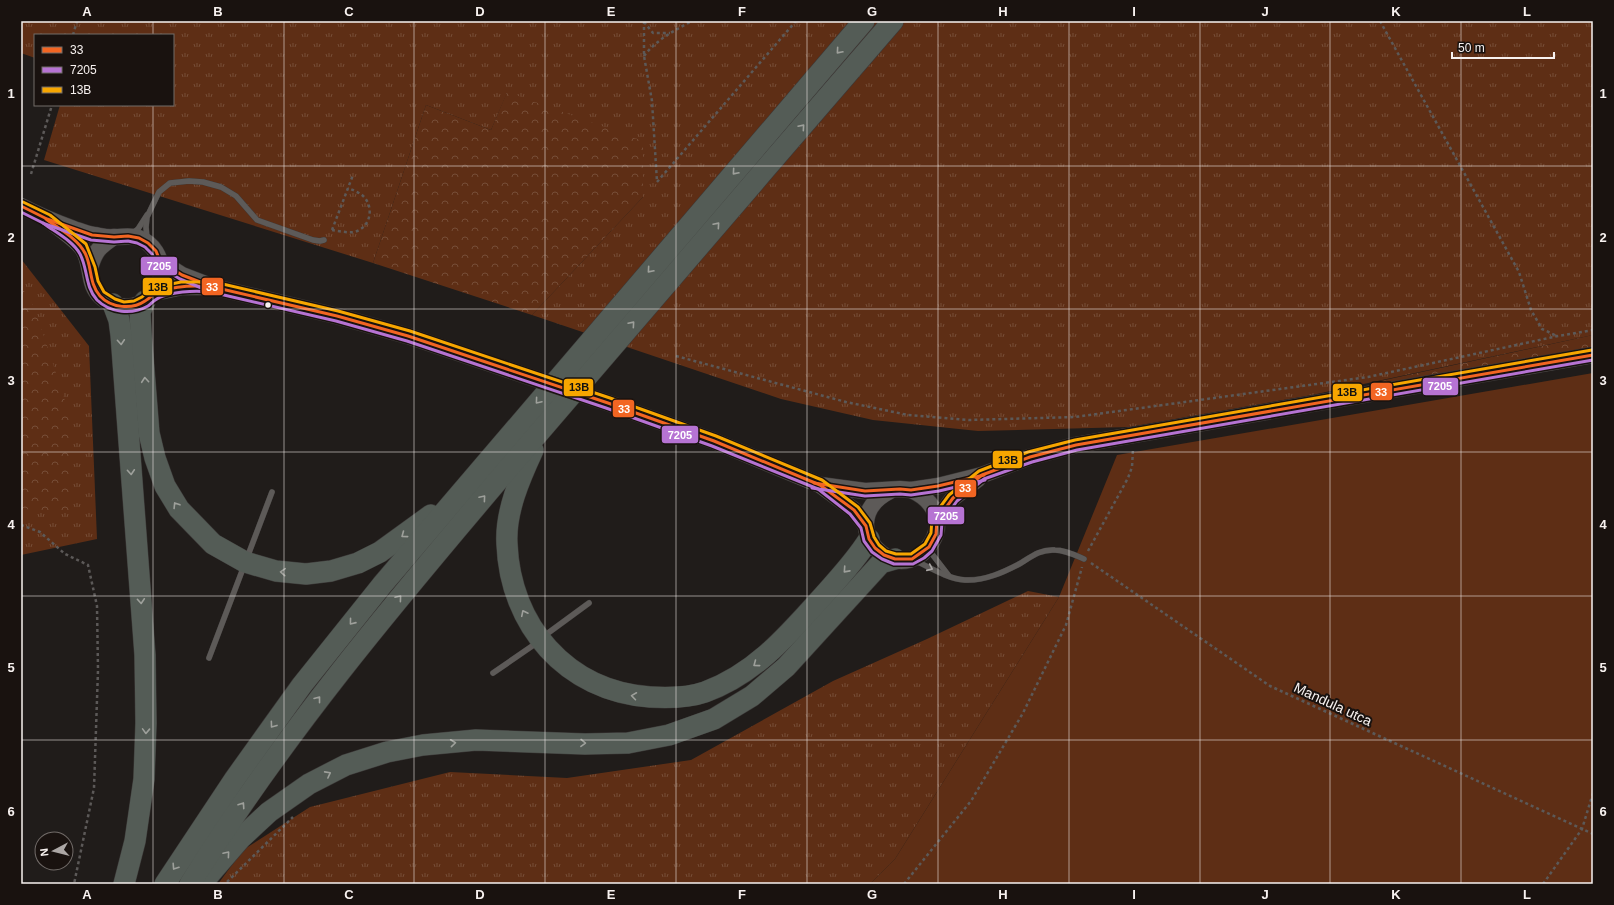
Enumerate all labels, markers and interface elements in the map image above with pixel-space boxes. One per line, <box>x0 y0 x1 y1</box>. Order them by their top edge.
text: A <box>82 4 92 19</box>
text: B <box>213 4 223 19</box>
text: C <box>344 4 354 19</box>
text: D <box>475 4 485 19</box>
text: E <box>607 4 616 19</box>
text: F <box>738 4 746 19</box>
text: G <box>867 4 877 19</box>
text: H <box>998 4 1008 19</box>
text: I <box>1132 4 1136 19</box>
text: J <box>1261 4 1269 19</box>
text: K <box>1391 4 1401 19</box>
text: L <box>1523 4 1531 19</box>
legend <box>34 34 174 106</box>
scale bar <box>1452 34 1554 60</box>
text: 50 m <box>1458 41 1485 55</box>
text: 33 <box>70 43 84 57</box>
one-way arrow <box>836 46 843 53</box>
text: 7205 <box>70 63 97 77</box>
text: 13B <box>70 83 91 97</box>
text: 1 <box>7 86 15 101</box>
text: 1 <box>1599 86 1607 101</box>
one-way arrow <box>797 124 804 131</box>
one-way arrow <box>732 167 739 174</box>
one-way arrow <box>713 223 720 230</box>
text: 2 <box>7 230 15 245</box>
text: 2 <box>1599 230 1607 245</box>
line badge: 7205 <box>140 256 178 276</box>
text: 7205 <box>147 260 171 272</box>
one-way arrow <box>648 266 655 273</box>
line badge: 13B <box>142 277 173 296</box>
line badge: 33 <box>201 277 224 296</box>
text: 13B <box>148 281 168 293</box>
text: 33 <box>206 281 218 293</box>
unlabelled marker <box>263 300 273 310</box>
one-way arrow <box>628 321 635 329</box>
one-way arrow <box>117 339 126 345</box>
text: 3 <box>7 373 15 388</box>
text: 3 <box>1599 373 1607 388</box>
one-way arrow <box>140 377 149 383</box>
line badge: 7205 <box>1422 377 1459 396</box>
line badge: 13B <box>563 378 594 397</box>
text: 7205 <box>1428 380 1452 392</box>
text: 13B <box>569 381 589 393</box>
line badge: 33 <box>1370 382 1393 401</box>
line badge: 13B <box>1332 383 1363 402</box>
text: 13B <box>1337 386 1357 398</box>
text: 33 <box>1375 386 1387 398</box>
one-way arrow <box>536 397 543 404</box>
line badge: 33 <box>612 399 635 418</box>
text: 33 <box>618 403 630 415</box>
line badge: 7205 <box>661 425 699 444</box>
text: 7205 <box>668 429 692 441</box>
line badge: 13B <box>992 450 1023 469</box>
text: 13B <box>998 454 1018 466</box>
one-way arrow <box>126 469 135 475</box>
line badge: 33 <box>954 479 977 498</box>
text: 33 <box>959 482 971 494</box>
one-way arrow <box>478 496 485 503</box>
one-way arrow <box>174 502 181 509</box>
line badge: 7205 <box>927 506 965 525</box>
text: 7205 <box>934 510 958 522</box>
text: 4 <box>7 517 15 532</box>
text: 4 <box>1599 517 1607 532</box>
one-way arrow <box>401 530 408 537</box>
one-way arrow <box>927 563 934 571</box>
one-way arrow <box>843 565 851 573</box>
one-way arrow <box>280 567 286 576</box>
one-way arrow <box>394 595 401 602</box>
one-way arrow <box>136 598 145 604</box>
one-way arrow <box>521 610 528 617</box>
one-way arrow <box>350 618 357 625</box>
one-way arrow <box>753 659 760 666</box>
text: 5 <box>7 660 15 675</box>
text: 5 <box>1599 660 1607 675</box>
street label: Mandula utca <box>1292 679 1375 729</box>
one-way arrow <box>631 692 638 701</box>
one-way arrow <box>313 697 320 704</box>
one-way arrow <box>271 721 278 728</box>
one-way arrow <box>142 728 150 734</box>
one-way arrow <box>450 738 456 747</box>
one-way arrow <box>580 739 586 748</box>
one-way arrow <box>324 771 331 779</box>
one-way arrow <box>237 802 244 809</box>
text: 6 <box>7 804 15 819</box>
text: 6 <box>1599 804 1607 819</box>
north arrow <box>34 831 74 871</box>
text: N <box>38 847 51 857</box>
one-way arrow <box>223 852 230 859</box>
one-way arrow <box>173 863 180 870</box>
text: A <box>82 887 92 902</box>
text: B <box>213 887 223 902</box>
text: C <box>344 887 354 902</box>
text: D <box>475 887 485 902</box>
text: E <box>607 887 616 902</box>
text: F <box>738 887 746 902</box>
text: G <box>867 887 877 902</box>
text: H <box>998 887 1008 902</box>
text: I <box>1132 887 1136 902</box>
text: J <box>1261 887 1269 902</box>
text: K <box>1391 887 1401 902</box>
text: L <box>1523 887 1531 902</box>

